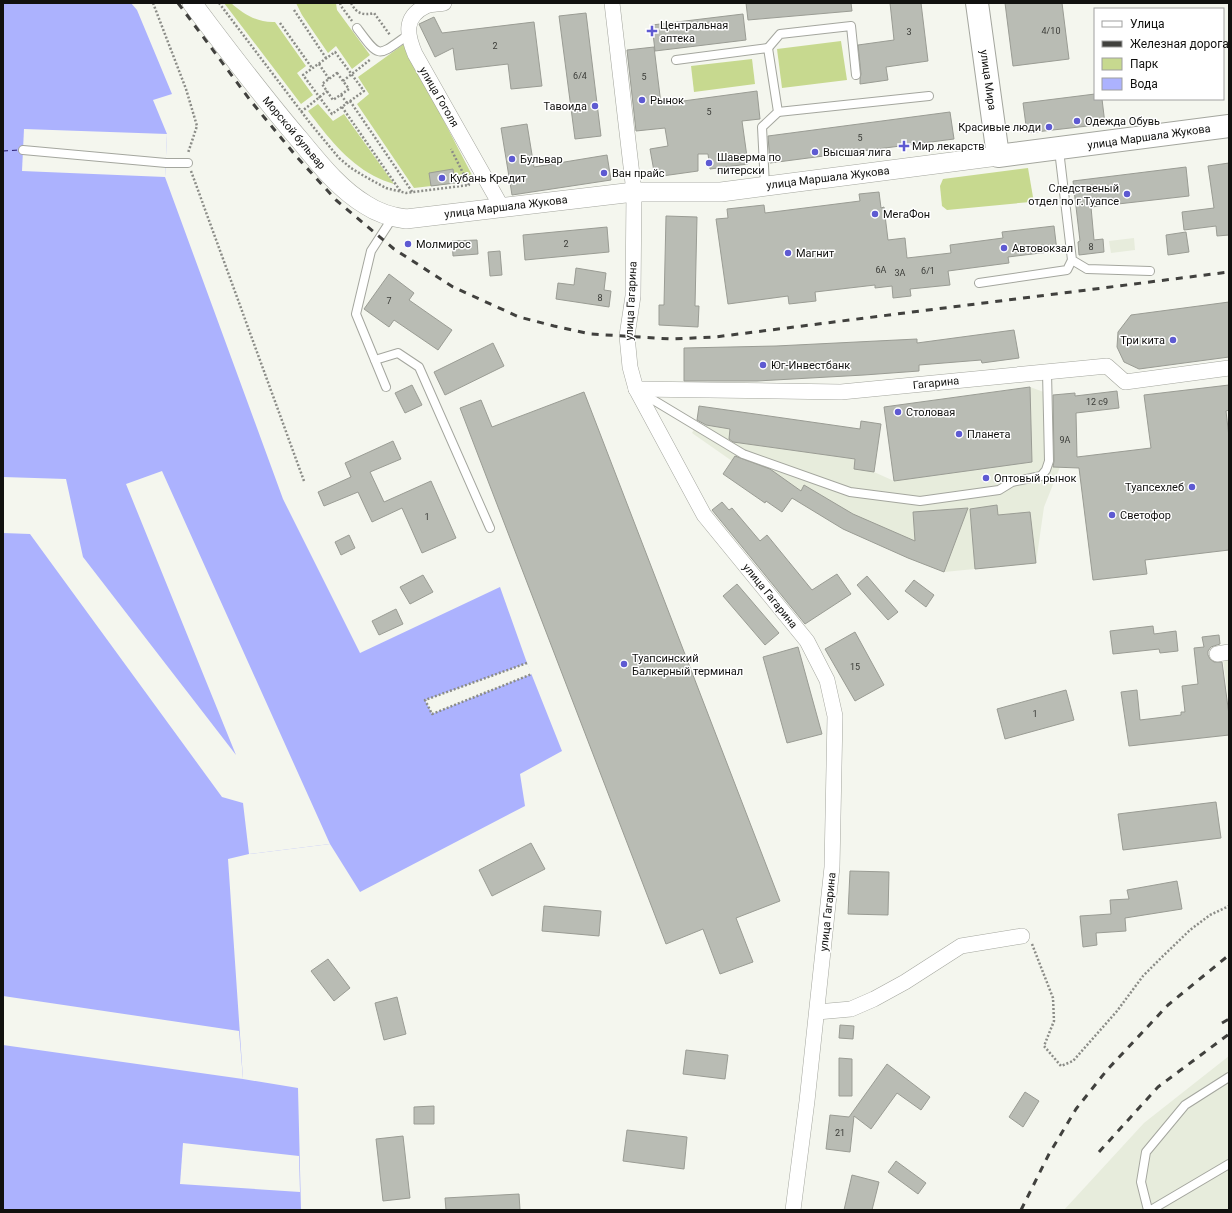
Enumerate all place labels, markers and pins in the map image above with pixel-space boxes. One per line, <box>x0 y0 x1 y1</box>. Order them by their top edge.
place label: Центральная аптека <box>660 19 728 45</box>
marker: Центральная аптека <box>647 26 657 36</box>
place label: Рынок <box>650 94 684 107</box>
marker: Рынок <box>637 95 647 105</box>
place label: Тавоида <box>544 100 587 113</box>
marker: Тавоида <box>590 101 600 111</box>
place label: Одежда Обувь <box>1085 115 1160 128</box>
marker: Одежда Обувь <box>1072 116 1082 126</box>
place label: Красивые люди <box>958 121 1041 134</box>
marker: Красивые люди <box>1044 122 1054 132</box>
place label: Мир лекарств <box>912 140 985 153</box>
marker: Мир лекарств <box>899 141 909 151</box>
place label: Высшая лига <box>823 146 891 159</box>
marker: Высшая лига <box>810 147 820 157</box>
place label: Шаверма по питерски <box>717 151 781 177</box>
place label: Бульвар <box>520 153 563 166</box>
marker: Бульвар <box>507 154 517 164</box>
marker: Шаверма по питерски <box>704 158 714 168</box>
place label: Ван прайс <box>612 167 665 180</box>
marker: Ван прайс <box>599 168 609 178</box>
place label: Кубань Кредит <box>450 172 527 185</box>
marker: Кубань Кредит <box>437 173 447 183</box>
place label: Следственый отдел по г.Туапсе <box>1028 182 1119 208</box>
marker: Следственый отдел по г.Туапсе <box>1122 189 1132 199</box>
place label: МегаФон <box>883 208 930 221</box>
marker: МегаФон <box>870 209 880 219</box>
place label: Молмирос <box>416 238 471 251</box>
marker: Молмирос <box>403 239 413 249</box>
place label: Автовокзал <box>1012 242 1073 255</box>
marker: Автовокзал <box>999 243 1009 253</box>
place label: Магнит <box>796 247 835 260</box>
marker: Магнит <box>783 248 793 258</box>
place label: Три кита <box>1120 334 1165 347</box>
marker: Три кита <box>1168 335 1178 345</box>
place label: Юг-Инвестбанк <box>771 359 850 372</box>
marker: Юг-Инвестбанк <box>758 360 768 370</box>
place label: Столовая <box>906 406 955 419</box>
marker: Столовая <box>893 407 903 417</box>
place label: Планета <box>967 428 1011 441</box>
marker: Планета <box>954 429 964 439</box>
place label: Оптовый рынок <box>994 472 1076 485</box>
marker: Оптовый рынок <box>981 473 991 483</box>
place label: Туапсехлеб <box>1125 481 1184 494</box>
marker: Туапсехлеб <box>1187 482 1197 492</box>
place label: Светофор <box>1120 509 1171 522</box>
marker: Светофор <box>1107 510 1117 520</box>
place label: Туапсинский Балкерный терминал <box>632 652 743 678</box>
marker: Туапсинский Балкерный терминал <box>619 659 629 669</box>

